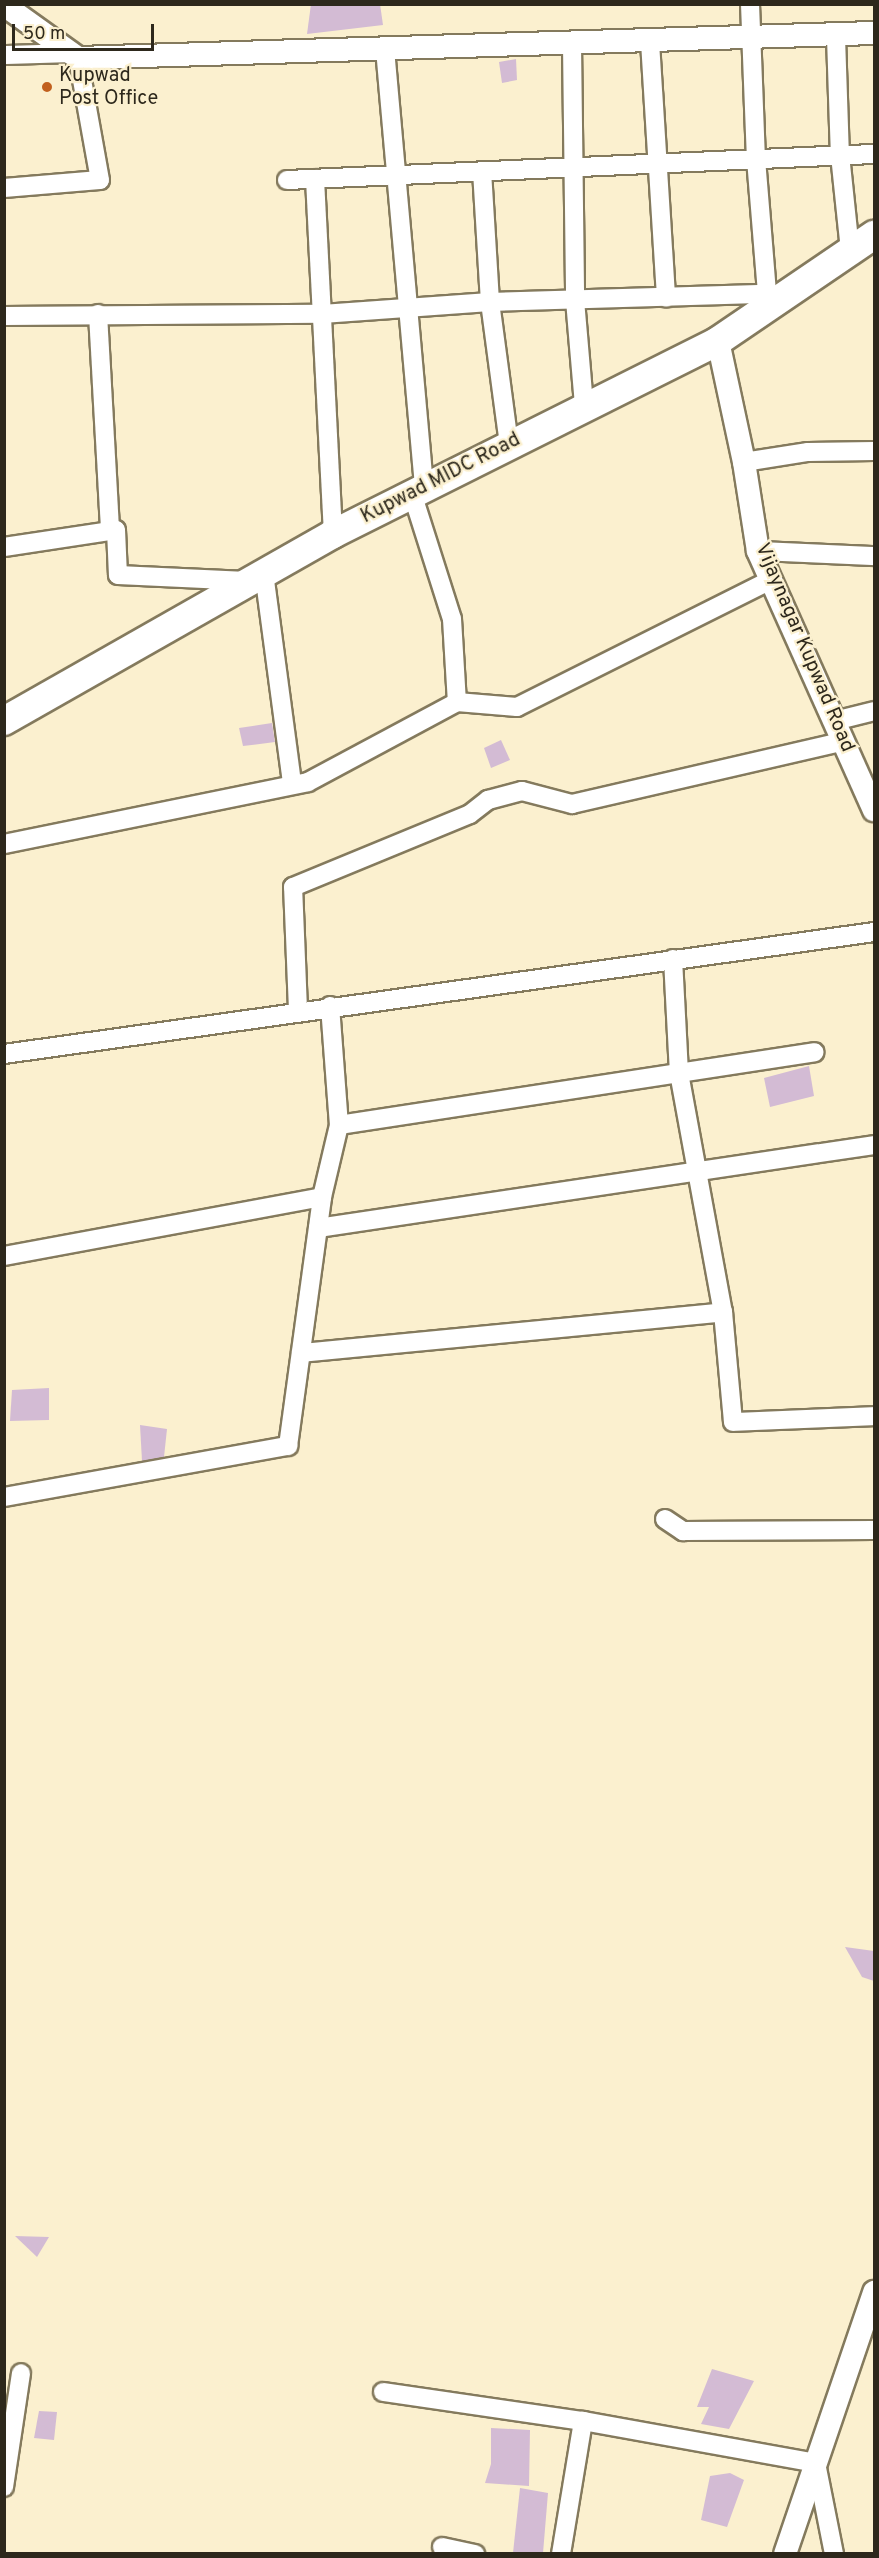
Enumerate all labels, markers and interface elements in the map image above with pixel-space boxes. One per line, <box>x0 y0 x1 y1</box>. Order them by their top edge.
scale bar <box>15 12 158 50</box>
text: 50 m <box>23 23 65 46</box>
place label: Kupwad Post Office <box>59 64 158 111</box>
marker: Kupwad Post Office <box>40 80 54 94</box>
street label: Kupwad MIDC Road <box>357 428 525 530</box>
street label: Vijaynagar Kupwad Road <box>749 540 859 756</box>

